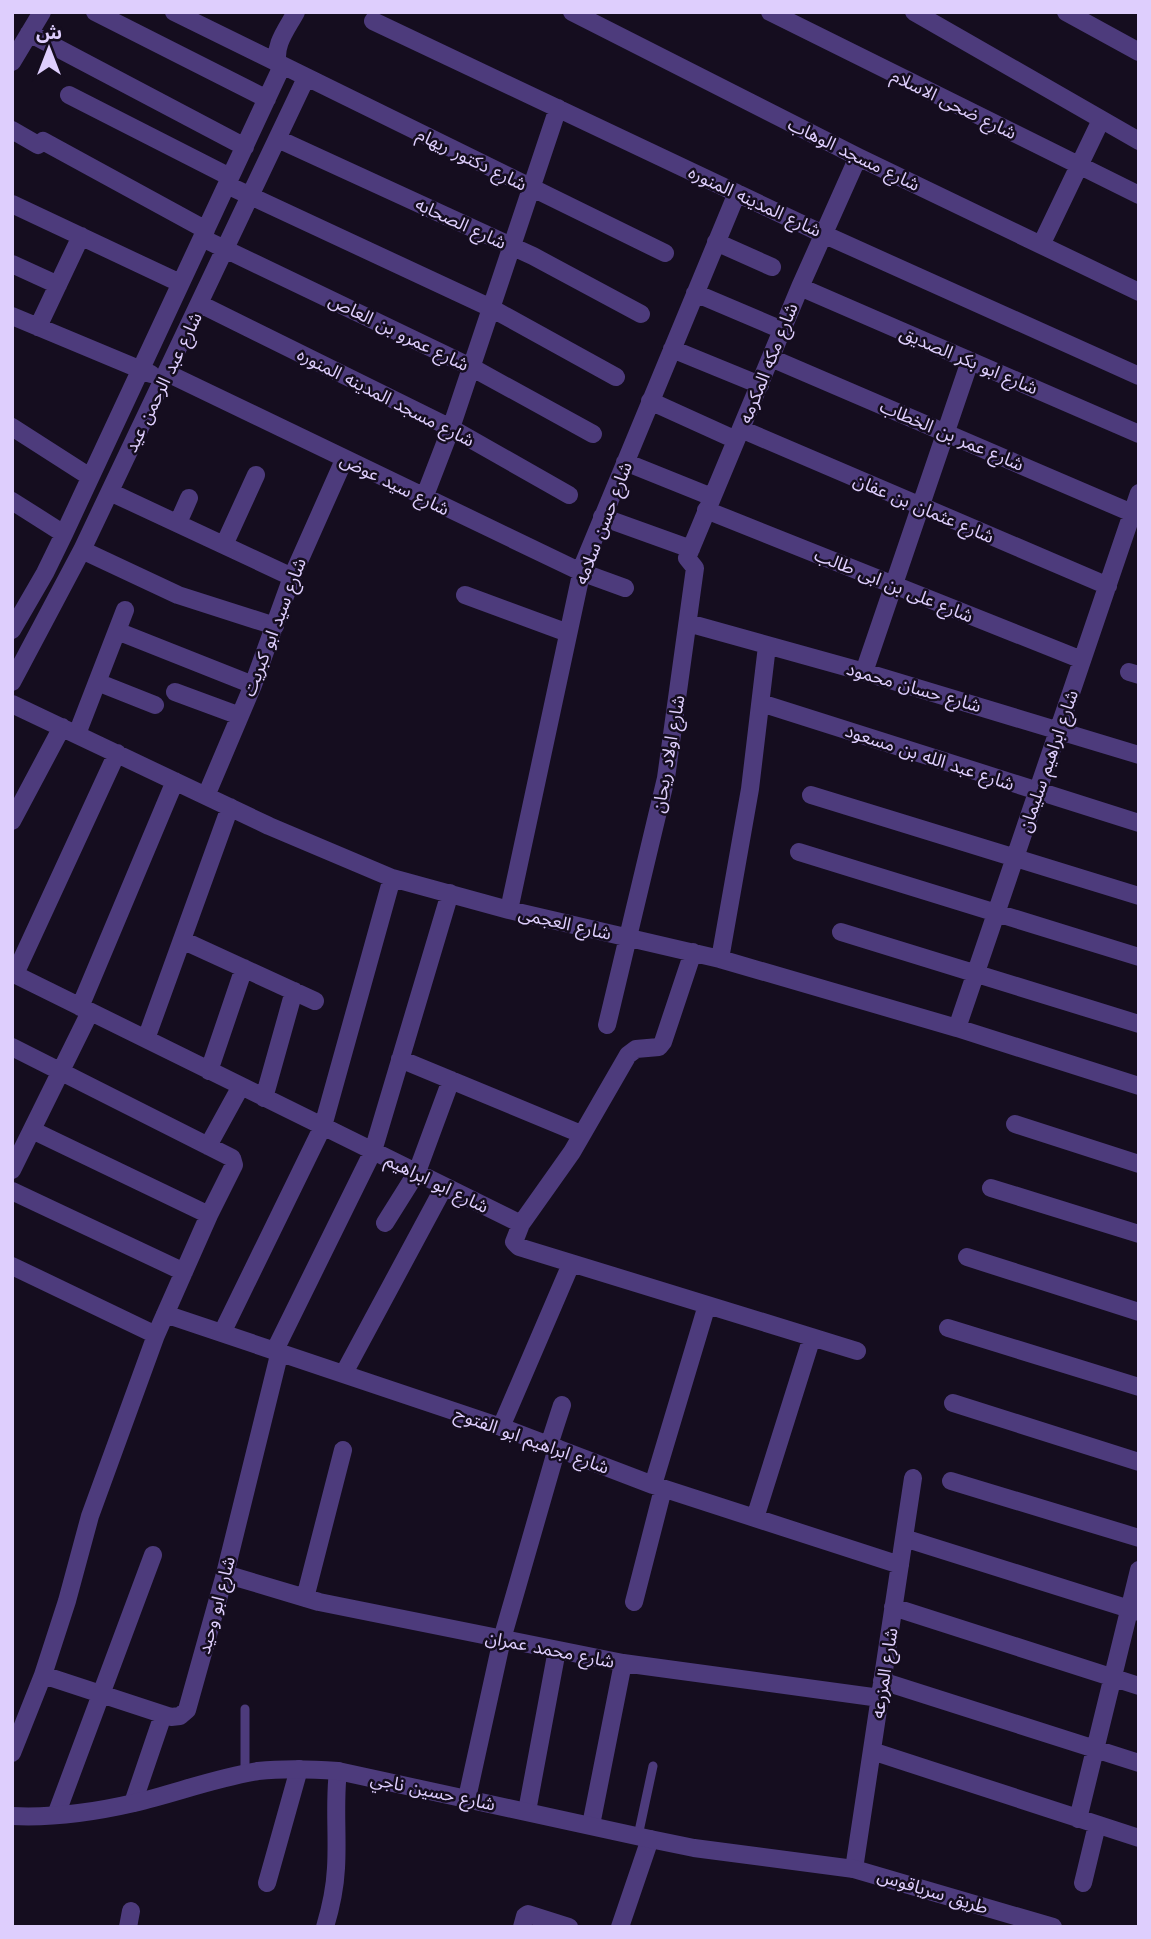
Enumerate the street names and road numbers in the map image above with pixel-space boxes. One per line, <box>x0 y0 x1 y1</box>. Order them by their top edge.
street label: شارع ضحى الاسلام <box>886 65 1020 147</box>
street label: شارع مسجد الوهاب <box>783 113 923 199</box>
street label: شارع دكتور ريهام <box>412 123 530 198</box>
street label: شارع المدينه المنوره <box>684 161 825 245</box>
street label: شارع الصحابه <box>411 193 510 257</box>
street label: شارع عمرو بن العاص <box>324 289 472 379</box>
street label: شارع مكه المكرمه <box>734 300 805 428</box>
street label: شارع عبد الرحمن عيد <box>120 309 210 457</box>
street label: شارع ابو بكر الصديق <box>895 321 1041 402</box>
street label: شارع مسجد المدينه المنوره <box>292 343 478 454</box>
street label: شارع عمر بن الخطاب <box>875 395 1027 479</box>
street label: شارع سيد عوض <box>335 449 453 523</box>
street label: شارع حسن سلامه <box>570 459 640 589</box>
street label: شارع عثمان بن عفان <box>849 469 997 551</box>
street label: شارع على بن ابى طالب <box>810 544 977 630</box>
street label: شارع سيد ابو كبريت <box>238 555 314 701</box>
street label: شارع حسان محمود <box>843 658 984 720</box>
street label: شارع ابراهيم سليمان <box>1014 687 1086 836</box>
street label: شارع اولاد ريحان <box>647 693 693 815</box>
street label: شارع عبد الله بن مسعود <box>841 720 1017 798</box>
street label: شارع العجمى <box>516 902 613 948</box>
street label: شارع ابو ابراهيم <box>380 1149 492 1221</box>
street label: شارع ابراهيم ابو الفتوح <box>450 1402 612 1481</box>
street label: شارع ابو وحيد <box>193 1554 243 1657</box>
street label: شارع محمد عمران <box>483 1626 616 1676</box>
street label: شارع المزرعه <box>866 1626 905 1721</box>
street label: شارع حسين ناجي <box>368 1768 497 1818</box>
street label: طريق سرياقوس <box>875 1864 991 1919</box>

